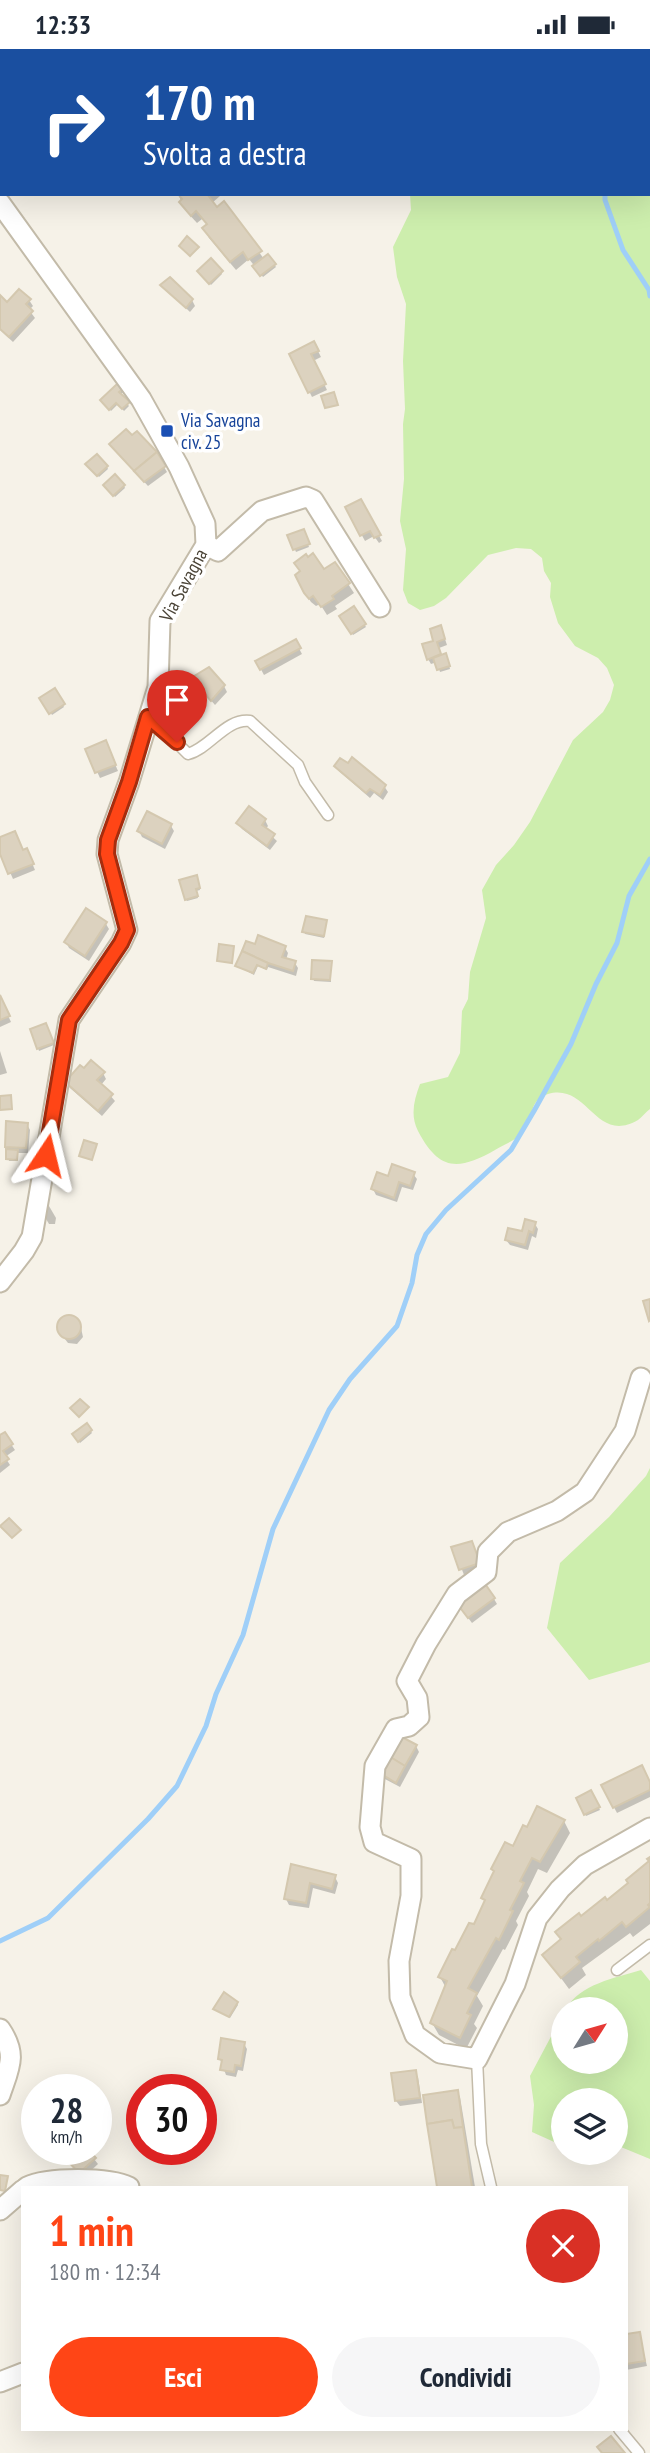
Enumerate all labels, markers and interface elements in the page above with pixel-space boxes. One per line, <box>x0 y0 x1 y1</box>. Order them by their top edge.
text: 12:33 <box>35 8 91 41</box>
text: 170 m <box>143 70 256 134</box>
icon: right <box>28 77 119 168</box>
text: Svolta a destra <box>143 132 307 174</box>
place label: Via Savagna civ. 25 <box>180 408 260 454</box>
marker: Via Savagna civ. 25 <box>159 423 175 439</box>
street label: Via Savagna <box>153 544 212 627</box>
pin <box>147 670 207 742</box>
icon: arrive <box>158 681 196 719</box>
position arrow <box>9 1118 83 1192</box>
north arrow <box>551 1997 628 2074</box>
map controls <box>551 1997 628 2165</box>
speed limit sign: 30 <box>126 2074 217 2165</box>
text: 28 <box>50 2087 83 2133</box>
button: layers <box>551 2088 628 2165</box>
text: km/h <box>51 2125 82 2148</box>
text: 1 min <box>49 2203 134 2258</box>
button: close <box>526 2209 600 2283</box>
text: 180 m · 12:34 <box>49 2257 161 2286</box>
button: Esci <box>49 2337 318 2417</box>
button: Condividi <box>332 2337 600 2417</box>

